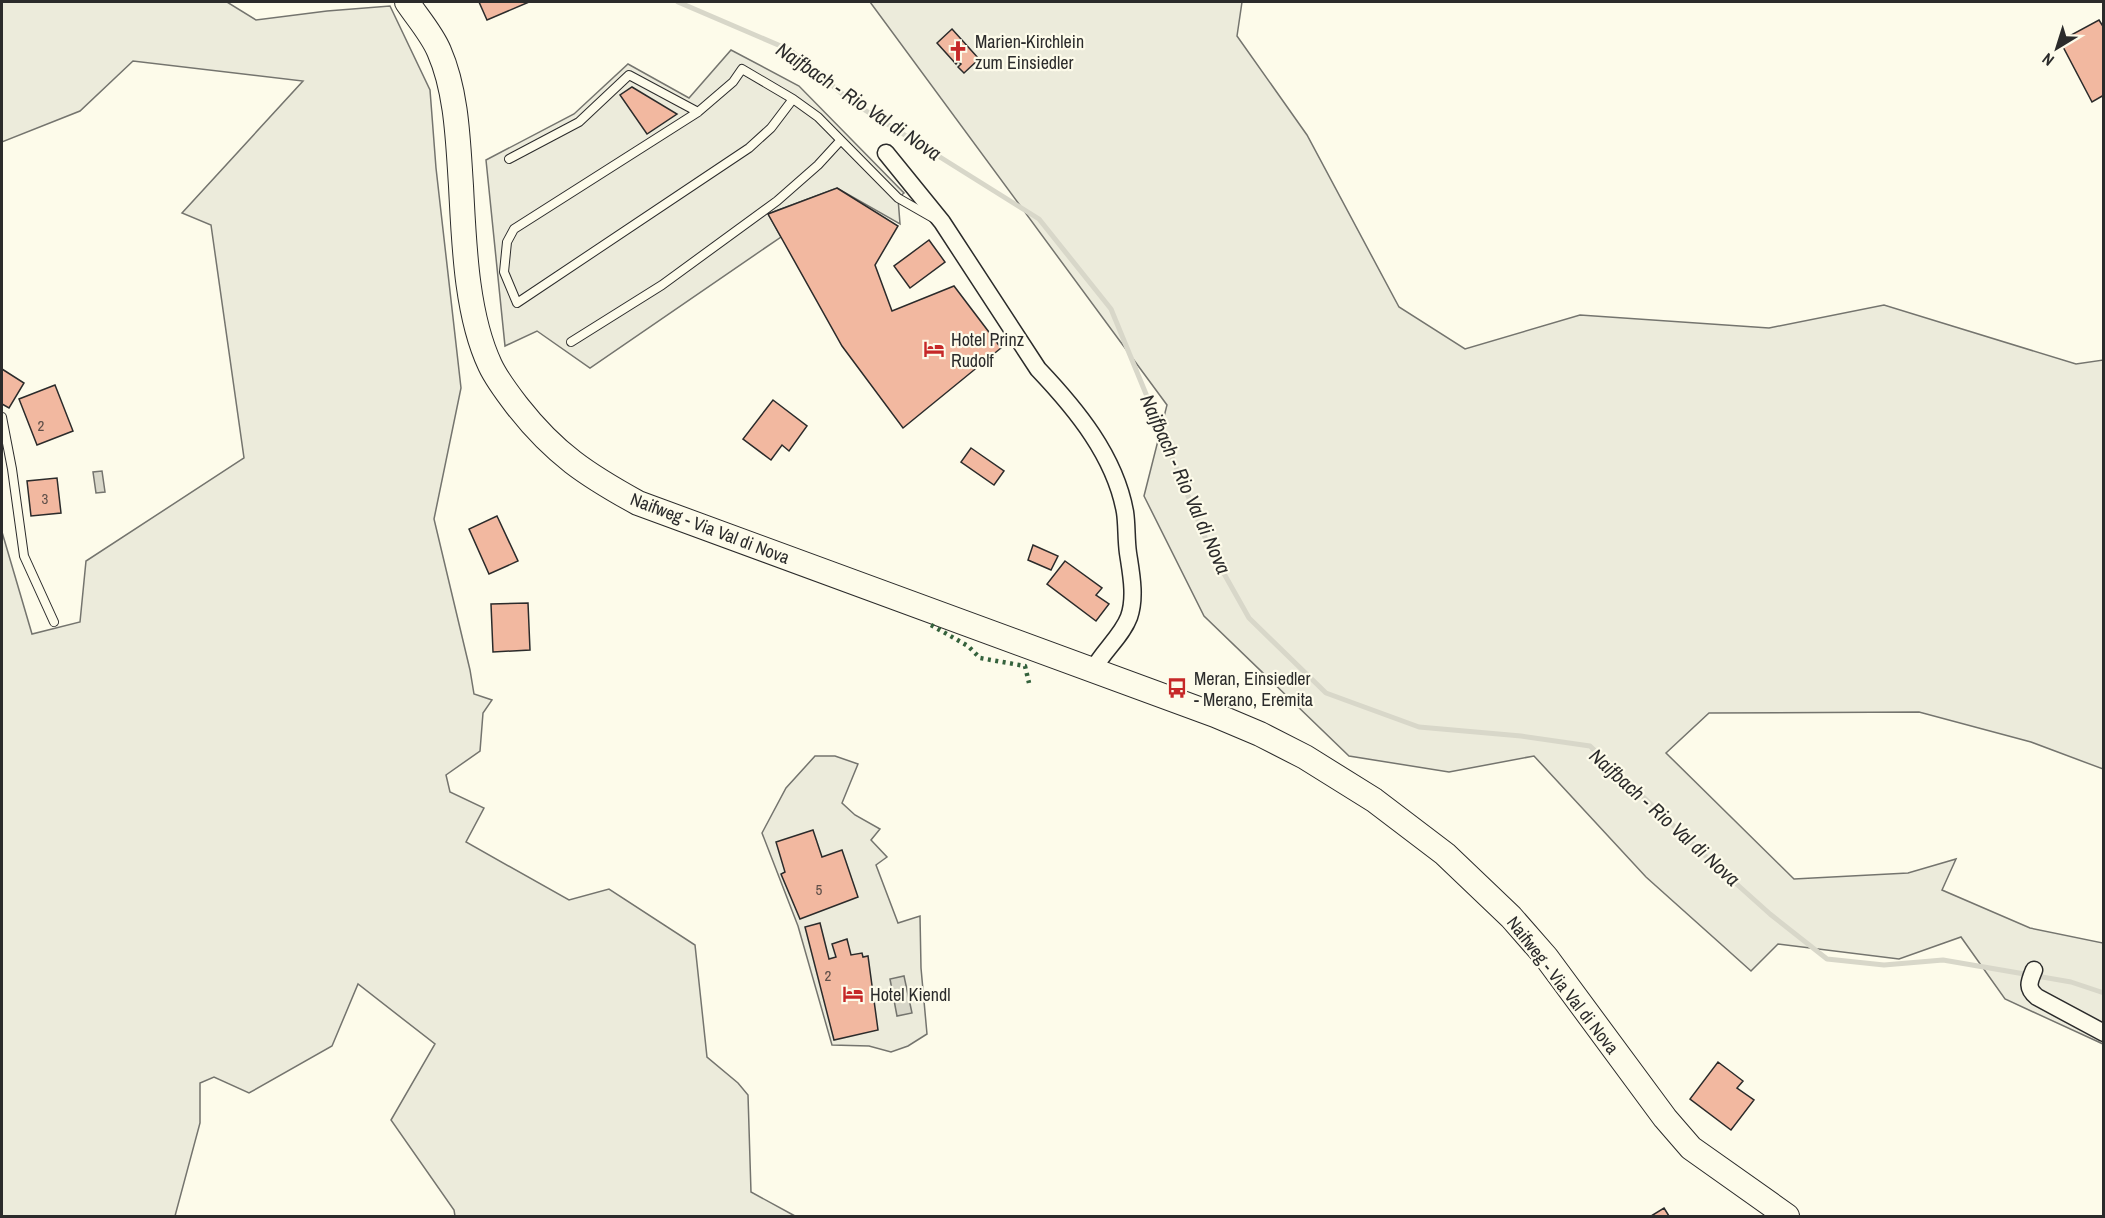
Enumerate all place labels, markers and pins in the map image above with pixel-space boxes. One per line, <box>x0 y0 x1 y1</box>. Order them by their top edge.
place label: Marien-Kirchlein zum Einsiedler <box>975 29 1084 75</box>
church icon: Marien-Kirchlein zum Einsiedler <box>946 39 970 63</box>
place label: Hotel Prinz Rudolf <box>951 327 1024 373</box>
hotel icon: Hotel Prinz Rudolf <box>922 337 946 361</box>
place label: Meran, Einsiedler - Merano, Eremita <box>1194 666 1313 712</box>
bus stop icon: Meran, Einsiedler - Merano, Eremita <box>1165 676 1189 700</box>
hotel icon: Hotel Kiendl <box>841 982 865 1006</box>
place label: Hotel Kiendl <box>870 982 950 1007</box>

